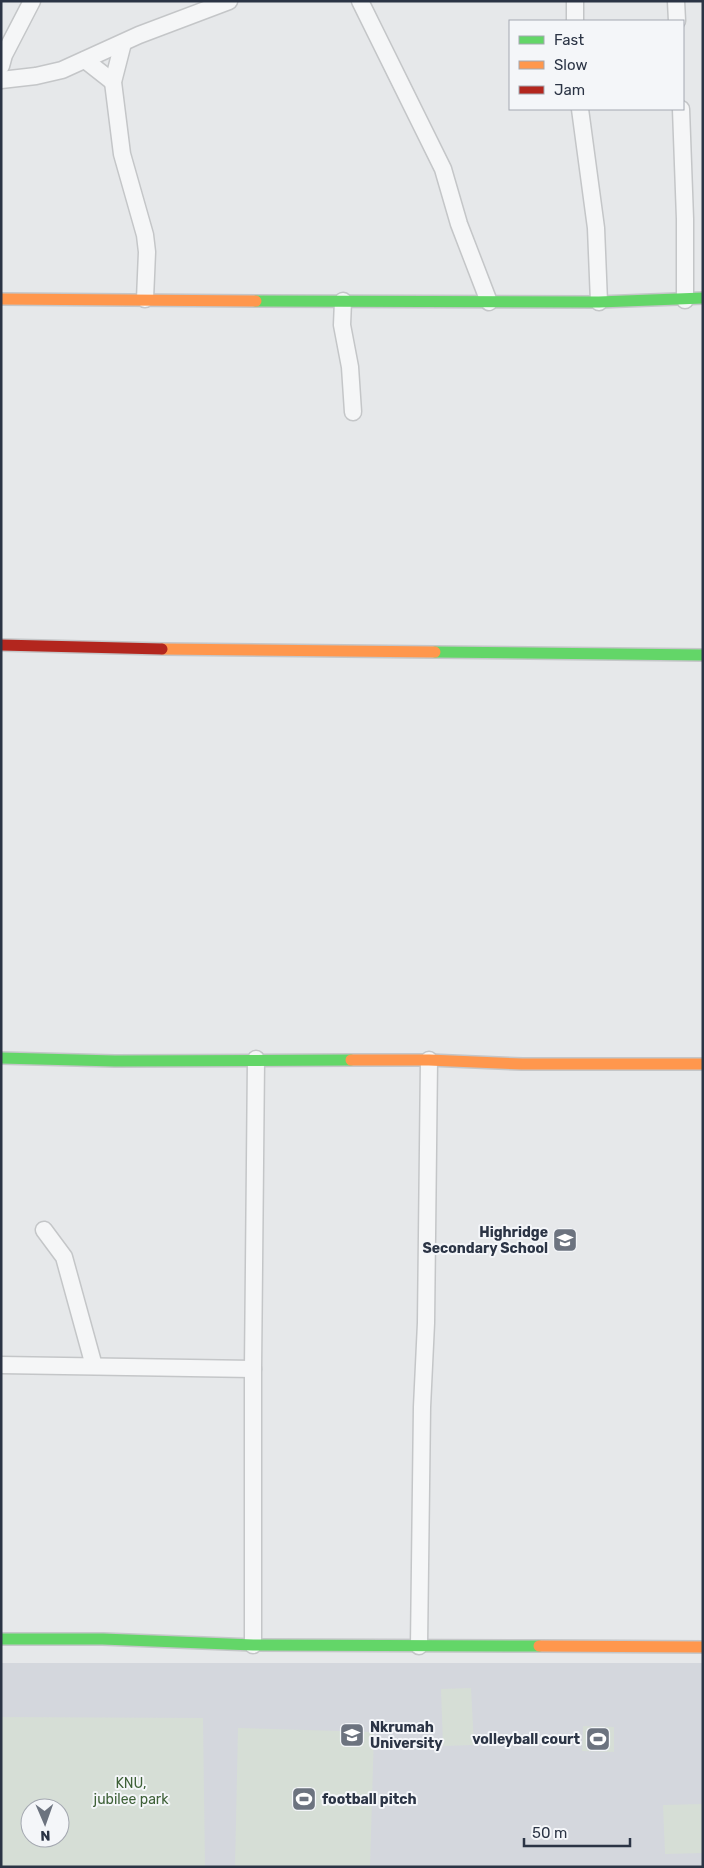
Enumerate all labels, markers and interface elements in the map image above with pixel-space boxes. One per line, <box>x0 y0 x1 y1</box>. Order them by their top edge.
legend <box>509 20 684 110</box>
text: Fast <box>554 31 584 49</box>
text: Slow <box>554 56 587 74</box>
text: Jam <box>554 81 585 99</box>
place label: Highridge Secondary School <box>422 1224 548 1257</box>
school or university icon: Highridge Secondary School <box>552 1227 578 1253</box>
place label: Nkrumah University <box>370 1719 443 1752</box>
school or university icon: Nkrumah University <box>339 1722 365 1748</box>
sports icon: volleyball court <box>585 1726 611 1752</box>
place label: volleyball court <box>472 1731 580 1748</box>
park label: KNU, jubilee park <box>93 1775 169 1808</box>
sports icon: football pitch <box>291 1786 317 1812</box>
place label: football pitch <box>322 1791 417 1808</box>
north arrow <box>20 1798 70 1848</box>
scale bar <box>524 1816 630 1848</box>
text: 50 m <box>532 1824 567 1842</box>
text: N <box>40 1827 51 1844</box>

